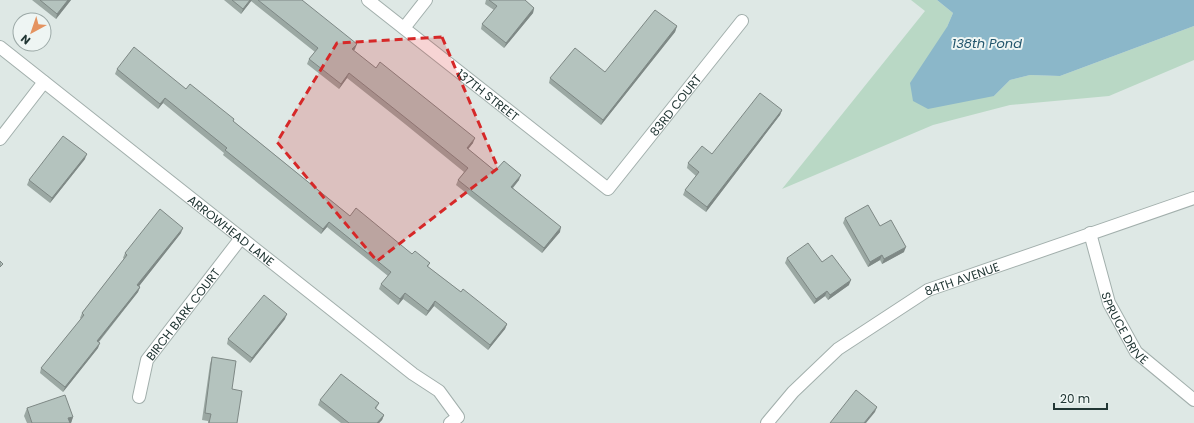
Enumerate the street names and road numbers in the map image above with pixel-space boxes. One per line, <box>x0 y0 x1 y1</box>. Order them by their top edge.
street label: 137TH STREET <box>453 65 523 125</box>
street label: 83RD COURT <box>645 70 705 139</box>
street label: ARROWHEAD LANE <box>184 191 278 270</box>
street label: 84TH AVENUE <box>922 258 1001 299</box>
street label: BIRCH BARK COURT <box>142 264 224 364</box>
street label: SPRUCE DRIVE <box>1098 290 1152 368</box>

